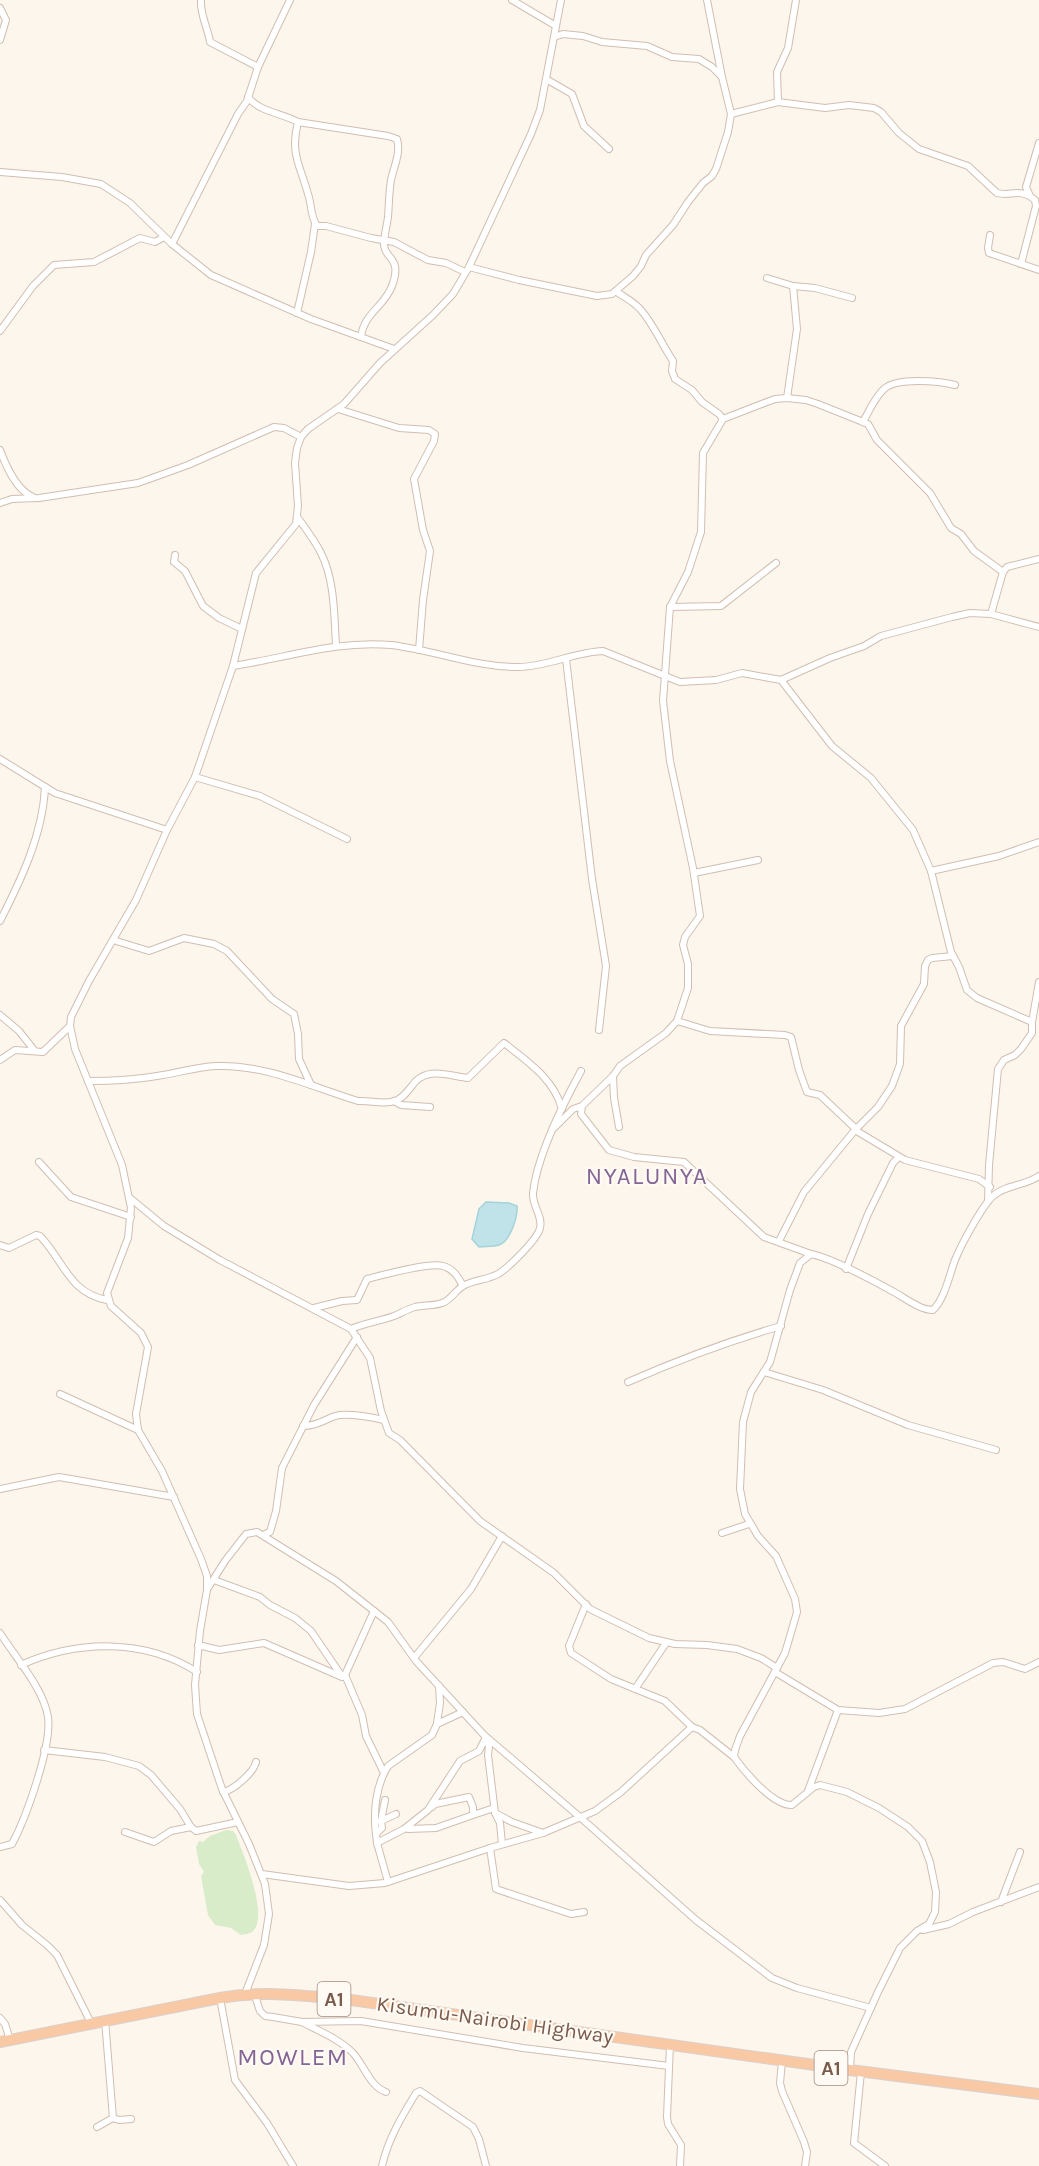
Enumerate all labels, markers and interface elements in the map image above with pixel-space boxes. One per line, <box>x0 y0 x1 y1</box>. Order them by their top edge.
district label: NYALUNYA <box>586 1162 708 1190</box>
road number: A1 <box>318 1982 350 2016</box>
street label: Kisumu-Nairobi Highway <box>375 1992 615 2049</box>
district label: MOWLEM <box>237 2043 349 2071</box>
road number: A1 <box>814 2051 848 2085</box>

